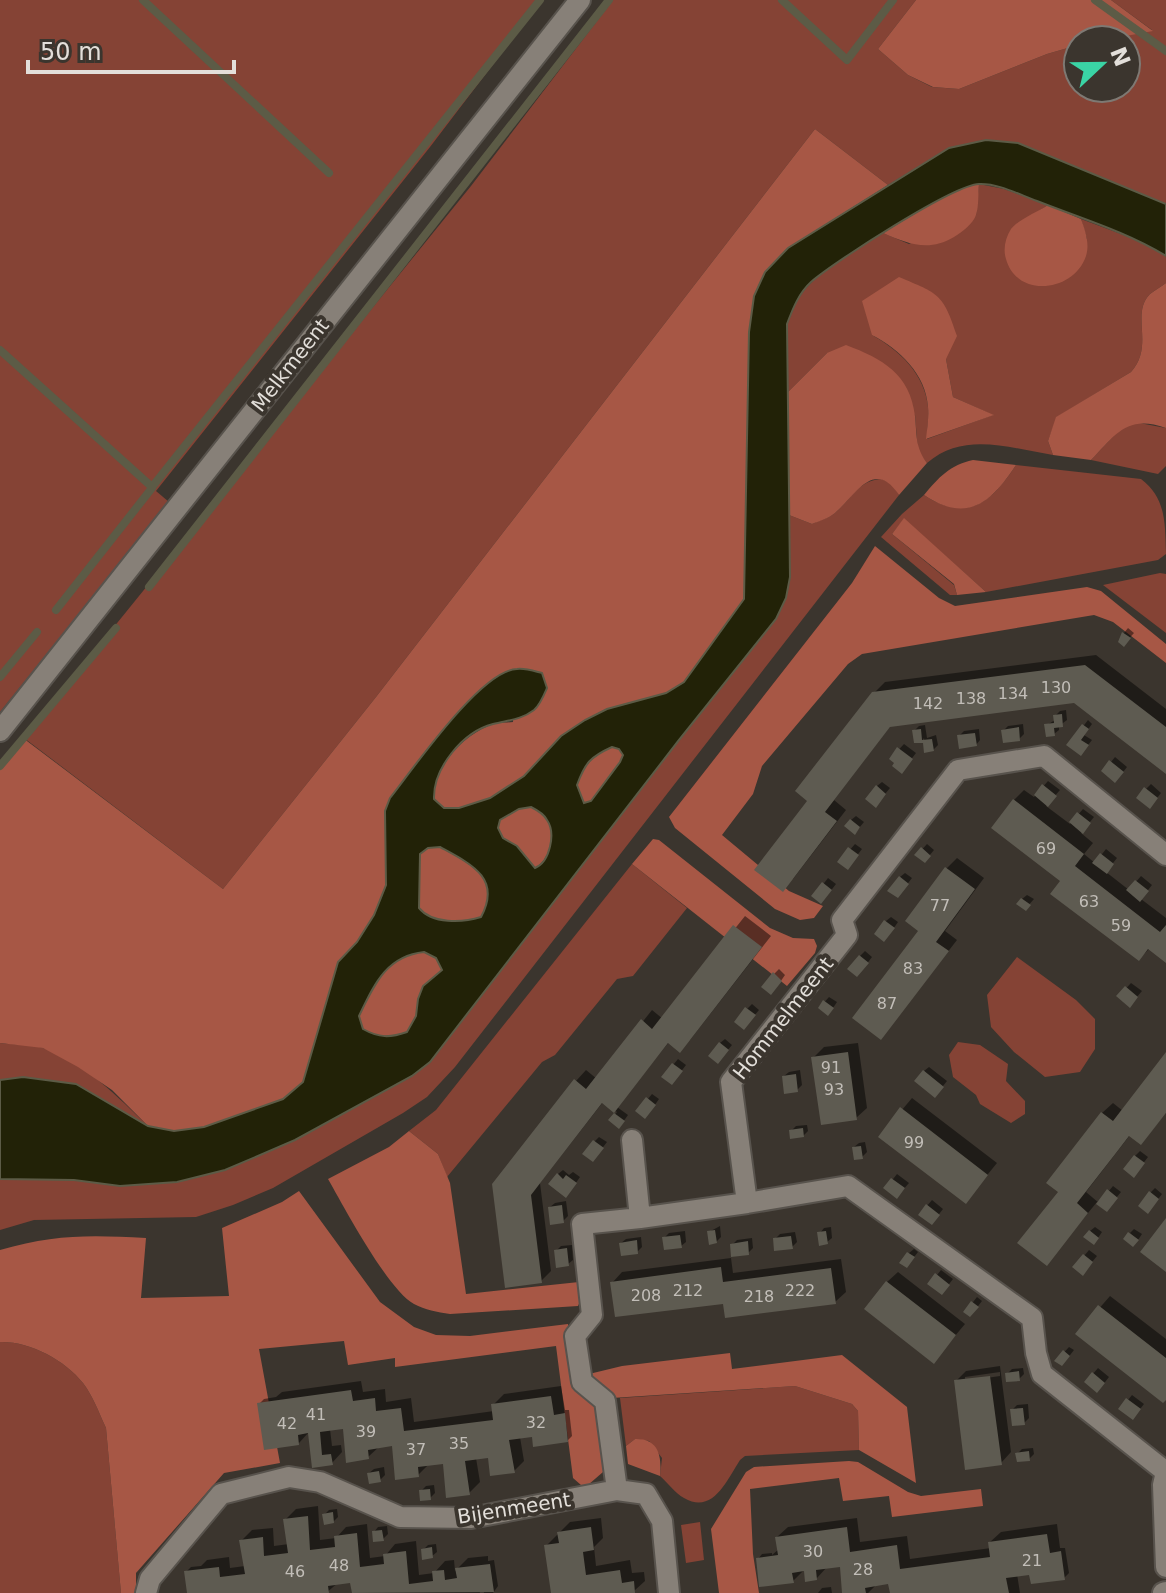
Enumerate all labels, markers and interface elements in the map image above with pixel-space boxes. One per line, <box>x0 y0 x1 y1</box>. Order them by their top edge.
scale bar <box>28 24 234 74</box>
north arrow <box>1062 24 1142 104</box>
text: 50 m <box>40 38 102 66</box>
text: N <box>1105 43 1135 70</box>
street label: Melkmeent <box>246 314 334 416</box>
house number: 130 <box>1041 678 1071 697</box>
house number: 134 <box>998 684 1028 703</box>
house number: 138 <box>956 689 986 708</box>
house number: 142 <box>913 694 943 713</box>
house number: 69 <box>1036 839 1056 858</box>
house number: 63 <box>1079 892 1099 911</box>
house number: 77 <box>930 896 950 915</box>
house number: 59 <box>1111 916 1131 935</box>
street label: Hommelmeent <box>728 952 838 1084</box>
house number: 83 <box>903 959 923 978</box>
house number: 87 <box>877 994 897 1013</box>
house number: 91 <box>821 1058 841 1077</box>
house number: 93 <box>824 1080 844 1099</box>
house number: 99 <box>904 1133 924 1152</box>
house number: 212 <box>673 1281 703 1300</box>
house number: 222 <box>785 1281 815 1300</box>
house number: 208 <box>631 1286 661 1305</box>
house number: 218 <box>744 1287 774 1306</box>
house number: 41 <box>306 1405 326 1424</box>
house number: 32 <box>526 1413 546 1432</box>
house number: 42 <box>277 1414 297 1433</box>
house number: 39 <box>356 1422 376 1441</box>
house number: 35 <box>449 1434 469 1453</box>
house number: 37 <box>406 1440 426 1459</box>
street label: Bijenmeent <box>456 1487 573 1529</box>
house number: 30 <box>803 1542 823 1561</box>
house number: 21 <box>1022 1551 1042 1570</box>
house number: 48 <box>329 1556 349 1575</box>
house number: 28 <box>853 1560 873 1579</box>
house number: 46 <box>285 1562 305 1581</box>

